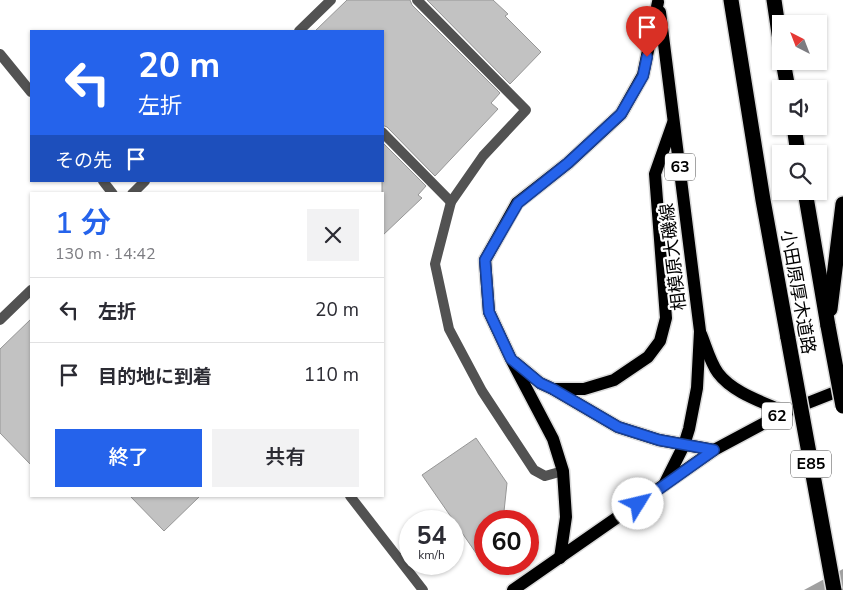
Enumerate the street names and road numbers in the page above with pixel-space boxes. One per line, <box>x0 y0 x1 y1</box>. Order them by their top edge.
road number: 63 <box>665 154 695 180</box>
street label: 相模原大磯線 <box>655 202 691 312</box>
street label: 小田原厚木道路 <box>775 228 821 356</box>
road number: 62 <box>762 402 792 430</box>
road number: E85 <box>791 450 831 478</box>

